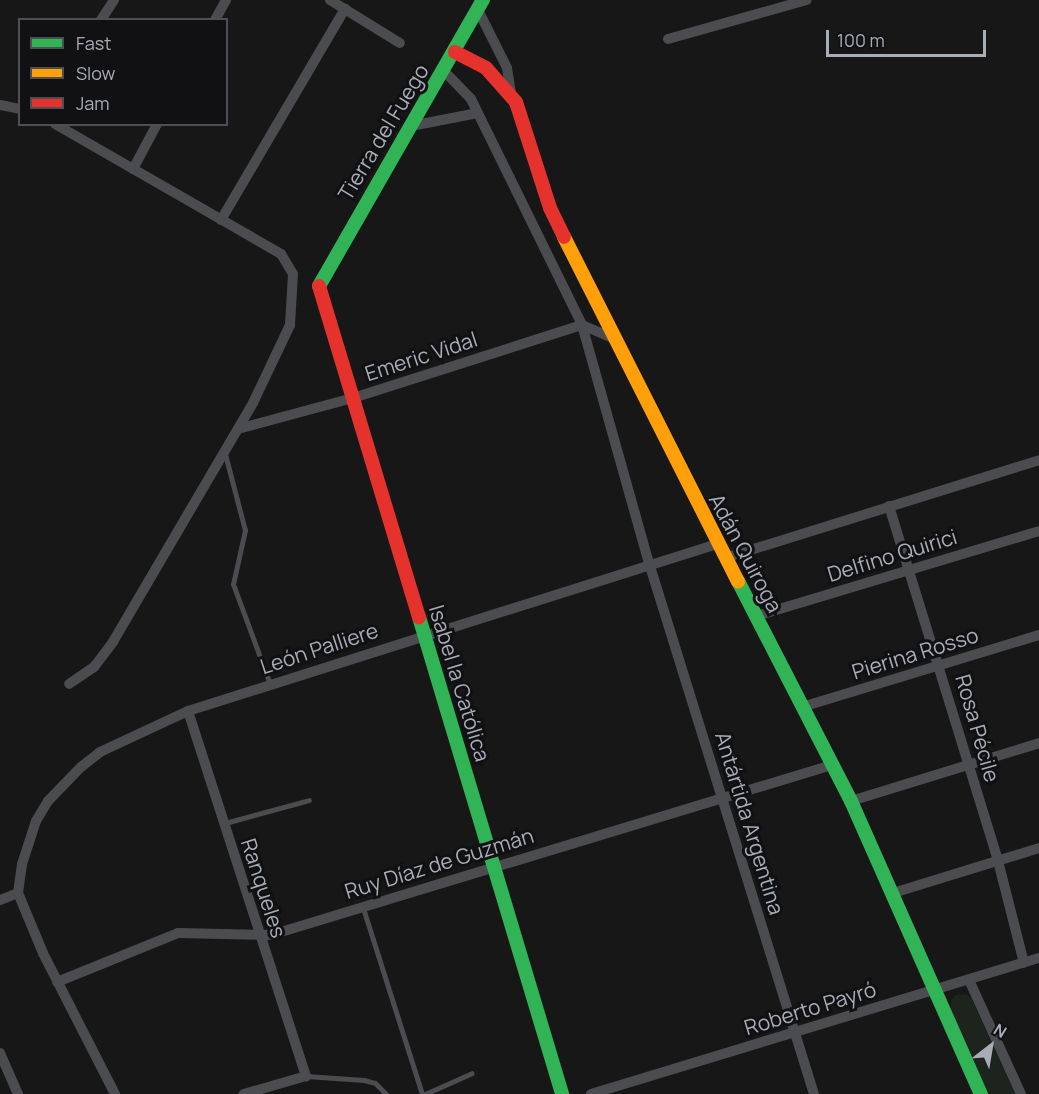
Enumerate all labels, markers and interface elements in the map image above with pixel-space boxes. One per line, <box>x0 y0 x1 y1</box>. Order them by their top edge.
legend <box>18 18 228 126</box>
scale bar <box>829 18 990 56</box>
text: 100 m <box>837 28 885 52</box>
text: Fast <box>76 31 111 55</box>
street label: Tierra del Fuego <box>332 59 434 205</box>
text: Slow <box>76 61 115 85</box>
text: Jam <box>76 91 110 115</box>
street label: Emeric Vidal <box>362 326 480 386</box>
street label: Adán Quiroga <box>704 489 788 617</box>
street label: Delfino Quirici <box>824 523 960 587</box>
street label: Isabel la Católica <box>424 602 496 764</box>
street label: León Palliere <box>257 617 381 679</box>
street label: Pierina Rosso <box>849 622 981 684</box>
street label: Rosa Pécile <box>951 671 1005 785</box>
street label: Antártida Argentina <box>710 729 790 917</box>
street label: Ruy Díaz de Guzmán <box>341 822 537 904</box>
street label: Ranqueles <box>236 835 292 941</box>
street label: Roberto Payró <box>741 976 879 1040</box>
north arrow <box>961 1016 1021 1076</box>
text: N <box>990 1018 1011 1043</box>

